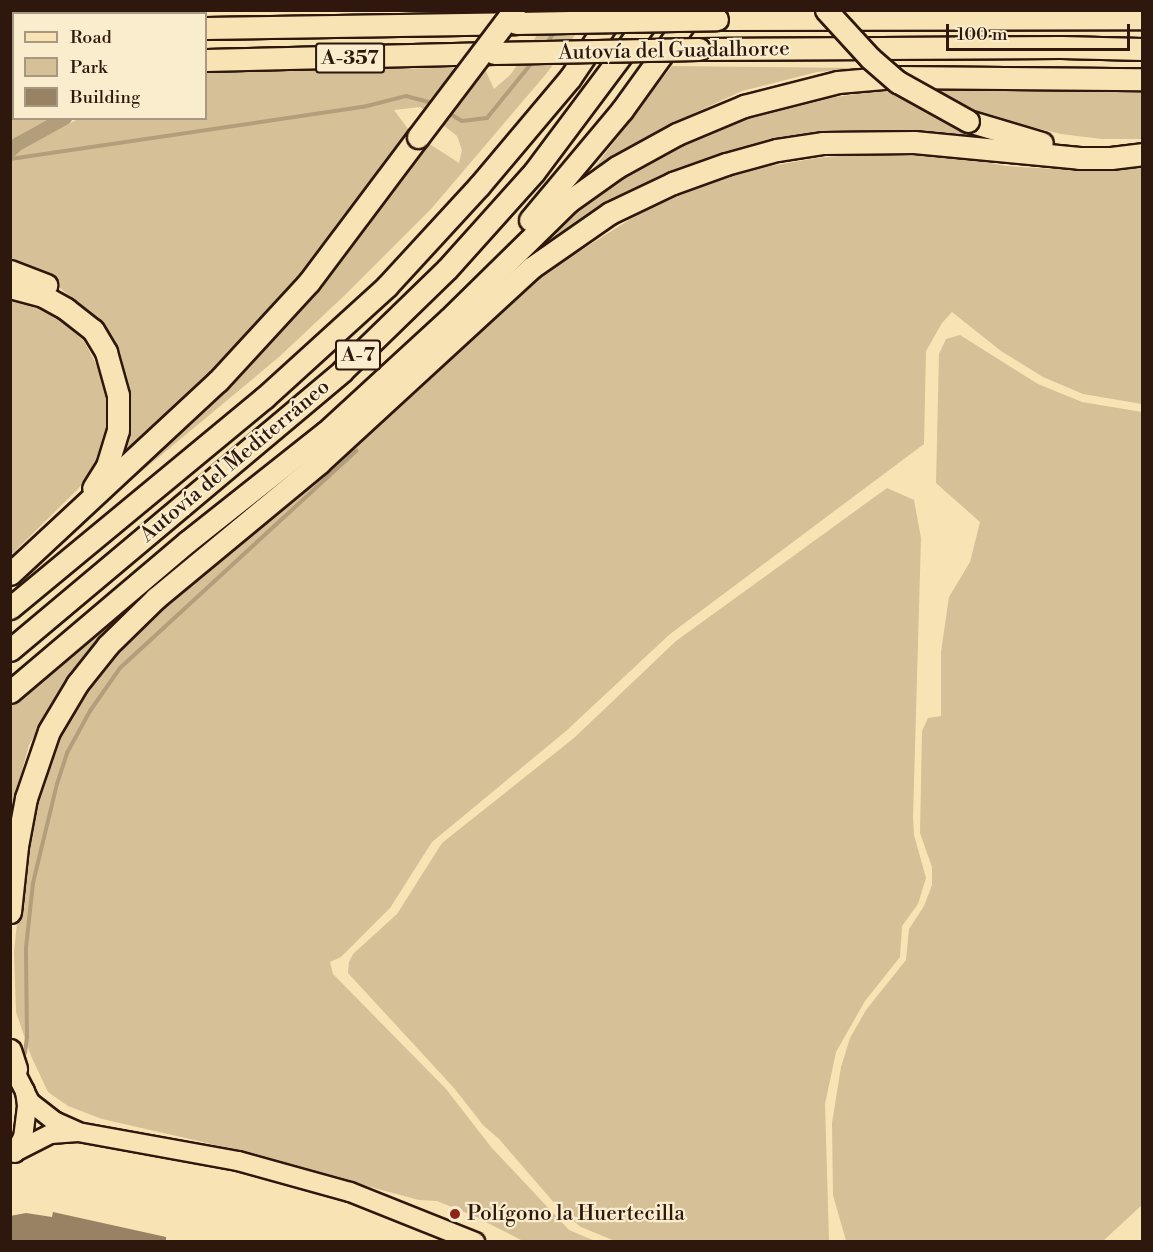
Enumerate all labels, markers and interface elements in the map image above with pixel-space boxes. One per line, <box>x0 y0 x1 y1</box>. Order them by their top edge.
legend <box>12 12 207 120</box>
scale bar <box>949 12 1134 50</box>
text: 100 m <box>957 23 1008 46</box>
text: Road <box>70 26 112 49</box>
street label: Autovía del Guadalhorce <box>558 36 790 66</box>
road number: A-357 <box>314 41 386 75</box>
text: Park <box>70 56 107 79</box>
text: Building <box>70 86 140 109</box>
road number: A-7 <box>334 338 382 372</box>
street label: Autovía del Mediterráneo <box>135 374 335 548</box>
place label: Polígono la Huertecilla <box>467 1201 685 1227</box>
marker: Polígono la Huertecilla <box>448 1207 462 1221</box>

